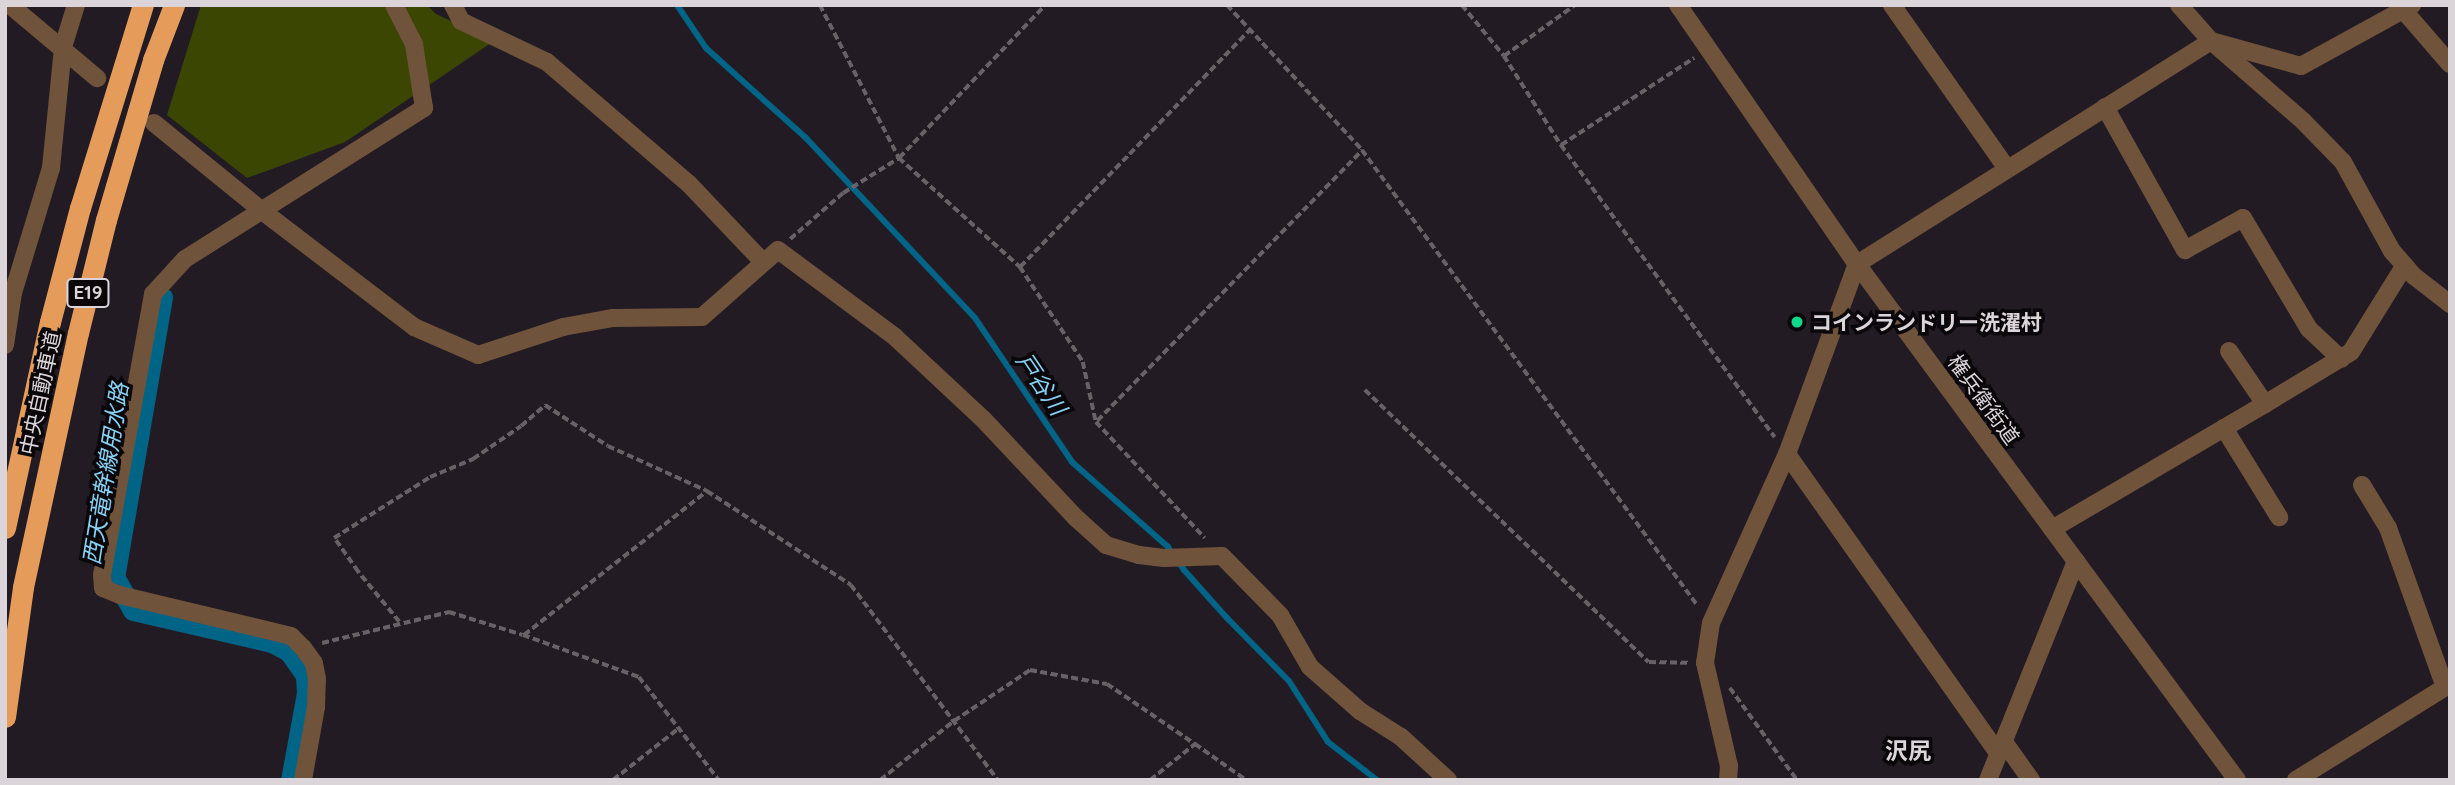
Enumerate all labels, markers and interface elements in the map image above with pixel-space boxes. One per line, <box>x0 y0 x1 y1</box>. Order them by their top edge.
road number: E19 <box>65 278 111 308</box>
place label: コインランドリー洗濯村 <box>1811 309 2042 335</box>
marker: コインランドリー洗濯村 <box>1789 314 1805 330</box>
street label: 中央自動車道 <box>15 329 65 457</box>
water label: 戸谷川 <box>1010 348 1072 420</box>
street label: 権兵衛街道 <box>1943 349 2025 449</box>
water label: 西天竜幹線用水路 <box>78 381 134 567</box>
district label: 沢尻 <box>1885 737 1931 765</box>

